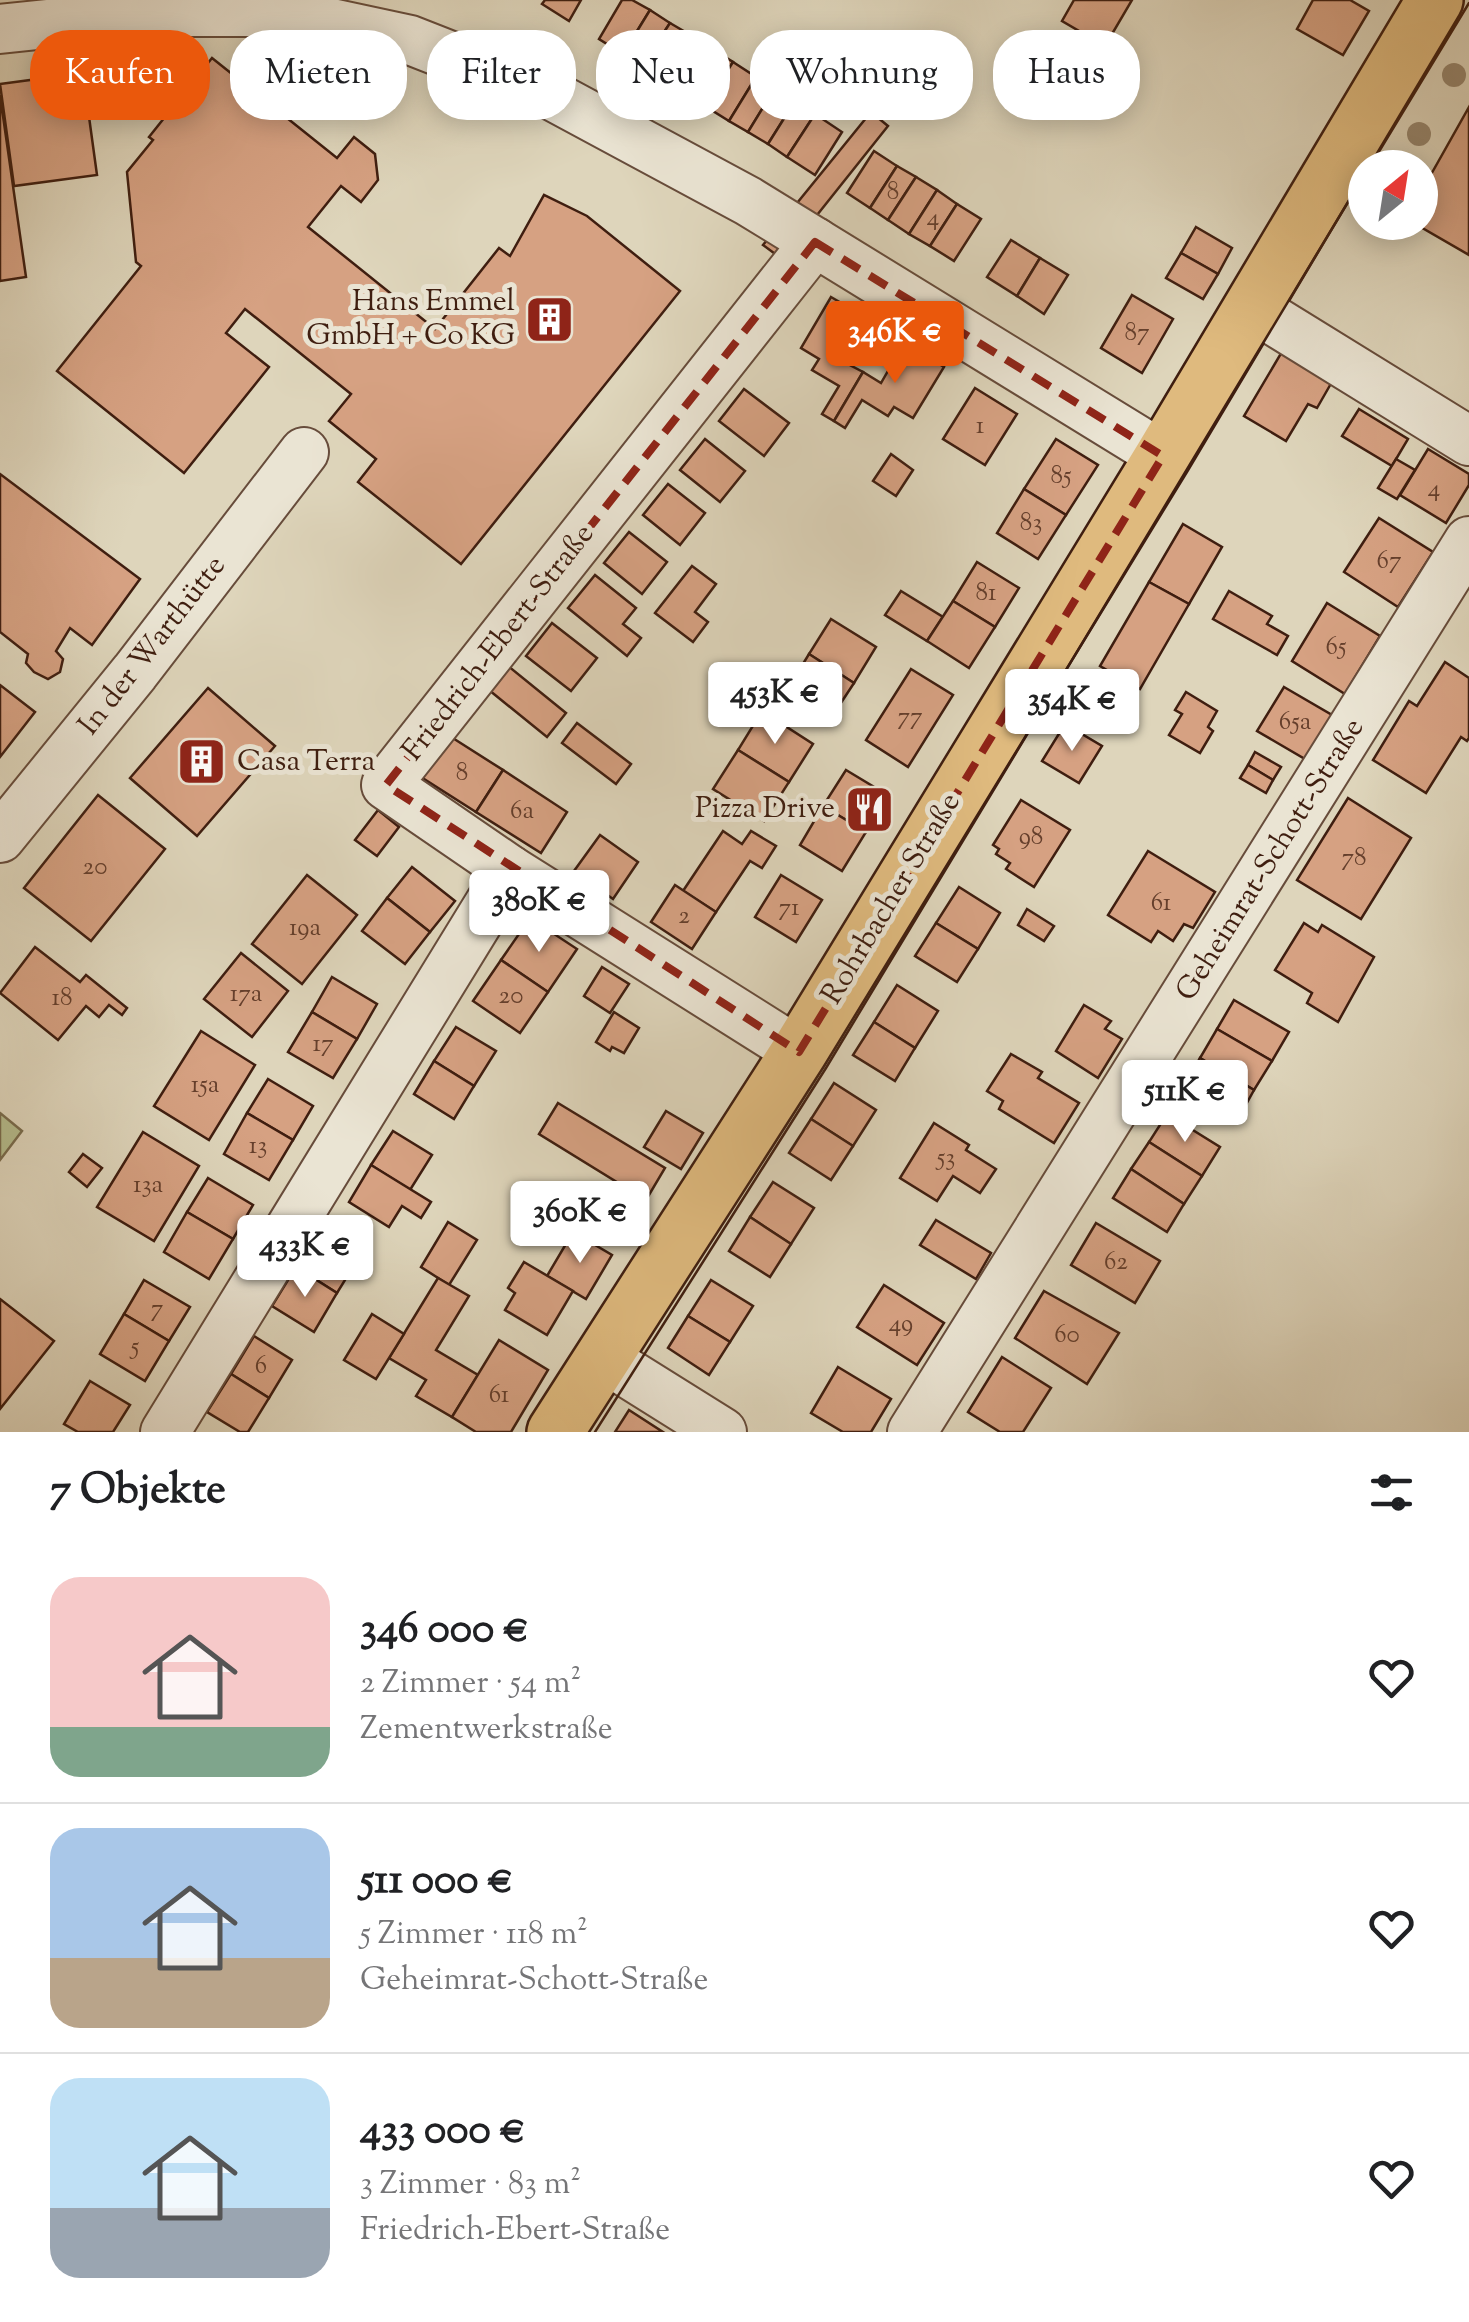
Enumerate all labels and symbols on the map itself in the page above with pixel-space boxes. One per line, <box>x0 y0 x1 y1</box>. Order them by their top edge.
north arrow <box>1348 150 1438 240</box>
house number: 8 <box>887 175 899 211</box>
house number: 4 <box>927 201 939 237</box>
place label: Hans Emmel GmbH + Co KG <box>306 281 515 358</box>
building icon: Hans Emmel GmbH + Co KG <box>524 293 576 345</box>
pin: 346K € <box>814 301 976 386</box>
house number: 87 <box>1124 316 1150 352</box>
house number: 1 <box>976 409 984 445</box>
house number: 85 <box>1050 459 1072 495</box>
house number: 4 <box>1428 472 1440 508</box>
house number: 83 <box>1020 506 1042 542</box>
street label: Friedrich-Ebert-Straße <box>393 515 605 771</box>
house number: 67 <box>1377 544 1402 580</box>
street label: In der Warthütte <box>69 547 237 745</box>
house number: 81 <box>975 576 997 612</box>
house number: 65 <box>1326 630 1347 666</box>
pin: 453K € <box>694 662 856 747</box>
pin: 354K € <box>991 669 1153 754</box>
house number: 77 <box>897 700 923 736</box>
house number: 65a <box>1279 705 1312 741</box>
street label: Geheimrat-Schott-Straße <box>1166 710 1376 1010</box>
building icon: Casa Terra <box>176 736 228 788</box>
place label: Casa Terra <box>237 741 376 784</box>
house number: 8 <box>456 756 468 792</box>
restaurant icon: Pizza Drive <box>844 783 896 835</box>
street label: Rohrbacher Straße <box>812 785 972 1013</box>
place label: Pizza Drive <box>695 788 835 831</box>
house number: 6a <box>510 794 534 830</box>
house number: 98 <box>1019 820 1043 856</box>
house number: 78 <box>1341 841 1367 877</box>
house number: 20 <box>83 850 107 886</box>
pin: 380K € <box>458 870 620 955</box>
house number: 61 <box>1151 886 1171 922</box>
house number: 71 <box>778 891 800 927</box>
house number: 2 <box>678 899 690 935</box>
house number: 19a <box>289 911 321 947</box>
house number: 17a <box>230 977 263 1013</box>
house number: 20 <box>499 979 523 1015</box>
house number: 18 <box>51 981 73 1017</box>
house number: 17 <box>312 1027 334 1063</box>
pin: 511K € <box>1104 1060 1266 1145</box>
house number: 15a <box>191 1068 220 1104</box>
house number: 13 <box>249 1129 267 1165</box>
house number: 53 <box>935 1141 955 1177</box>
house number: 13a <box>133 1168 164 1204</box>
pin: 360K € <box>499 1181 661 1266</box>
pin: 433K € <box>224 1215 386 1300</box>
house number: 62 <box>1104 1245 1128 1281</box>
house number: 7 <box>151 1292 164 1328</box>
house number: 49 <box>889 1307 913 1343</box>
house number: 60 <box>1054 1318 1080 1354</box>
house number: 5 <box>129 1330 140 1366</box>
house number: 6 <box>255 1349 267 1385</box>
house number: 61 <box>489 1378 509 1414</box>

